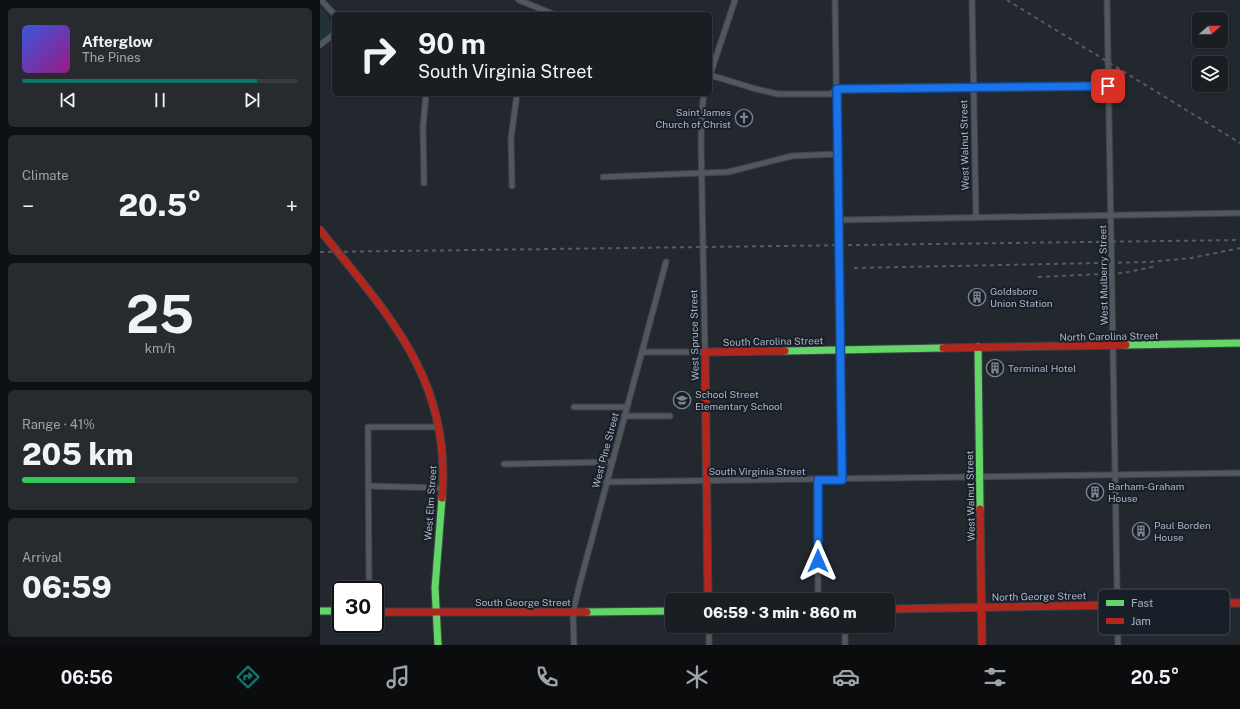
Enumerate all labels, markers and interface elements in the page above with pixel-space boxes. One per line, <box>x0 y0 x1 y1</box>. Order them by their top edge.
north arrow <box>1192 12 1228 48</box>
map controls <box>1192 12 1228 92</box>
text: 90 m <box>418 27 486 60</box>
icon: right <box>352 28 404 80</box>
text: Afterglow <box>82 33 153 50</box>
text: The Pines <box>82 50 141 65</box>
button: layers <box>1192 56 1228 92</box>
text: South Virginia Street <box>418 61 593 82</box>
pin <box>1091 69 1125 103</box>
icon: arrive <box>1097 75 1119 97</box>
icon: previous <box>57 89 79 111</box>
icon: pause <box>149 89 171 111</box>
icon: next <box>241 89 263 111</box>
street label: West Walnut Street <box>957 100 971 190</box>
place label: Saint James Church of Christ <box>655 106 731 130</box>
church icon: Saint James Church of Christ <box>734 108 754 128</box>
text: Climate <box>22 168 69 183</box>
text: 20.5° <box>118 187 202 223</box>
text: − <box>22 193 34 219</box>
text: + <box>286 193 298 219</box>
street label: West Mulberry Street <box>1096 225 1110 325</box>
text: 25 <box>126 284 194 345</box>
place label: Goldsboro Union Station <box>990 285 1053 309</box>
building icon: Goldsboro Union Station <box>967 287 987 307</box>
street label: West Spruce Street <box>687 289 701 381</box>
street label: North Carolina Street <box>1059 329 1159 343</box>
street label: South Carolina Street <box>723 334 823 348</box>
text: km/h <box>145 341 175 356</box>
building icon: Terminal Hotel <box>985 358 1005 378</box>
place label: Terminal Hotel <box>1008 362 1076 374</box>
place label: School Street Elementary School <box>695 388 783 412</box>
school or university icon: School Street Elementary School <box>672 390 692 410</box>
street label: West Pine Street <box>589 411 621 489</box>
text: Range · 41% <box>22 417 95 432</box>
text: 205 km <box>22 436 134 472</box>
street label: West Walnut Street <box>963 451 977 541</box>
street label: West Elm Street <box>421 465 439 541</box>
street label: South Virginia Street <box>708 465 806 477</box>
place label: Barham-Graham House <box>1108 480 1184 504</box>
building icon: Barham-Graham House <box>1085 482 1105 502</box>
place label: Paul Borden House <box>1154 519 1211 543</box>
building icon: Paul Borden House <box>1131 521 1151 541</box>
position arrow <box>797 540 839 582</box>
text: Arrival <box>22 550 62 565</box>
text: 06:59 <box>22 569 112 605</box>
speed limit sign: 30 <box>332 581 384 633</box>
street label: North George Street <box>992 589 1087 603</box>
legend <box>1098 589 1230 635</box>
street label: South George Street <box>475 596 571 608</box>
text: Fast <box>1131 597 1153 609</box>
text: 06:59 · 3 min · 860 m <box>703 604 857 621</box>
text: Jam <box>1131 615 1151 627</box>
icon: directions <box>234 663 262 691</box>
icon: music <box>384 663 412 691</box>
icon: phone <box>533 663 561 691</box>
icon: climate <box>683 663 711 691</box>
icon: car <box>832 663 860 691</box>
icon: filters <box>981 663 1009 691</box>
text: 06:56 <box>61 667 113 688</box>
text: 20.5° <box>1131 667 1179 688</box>

